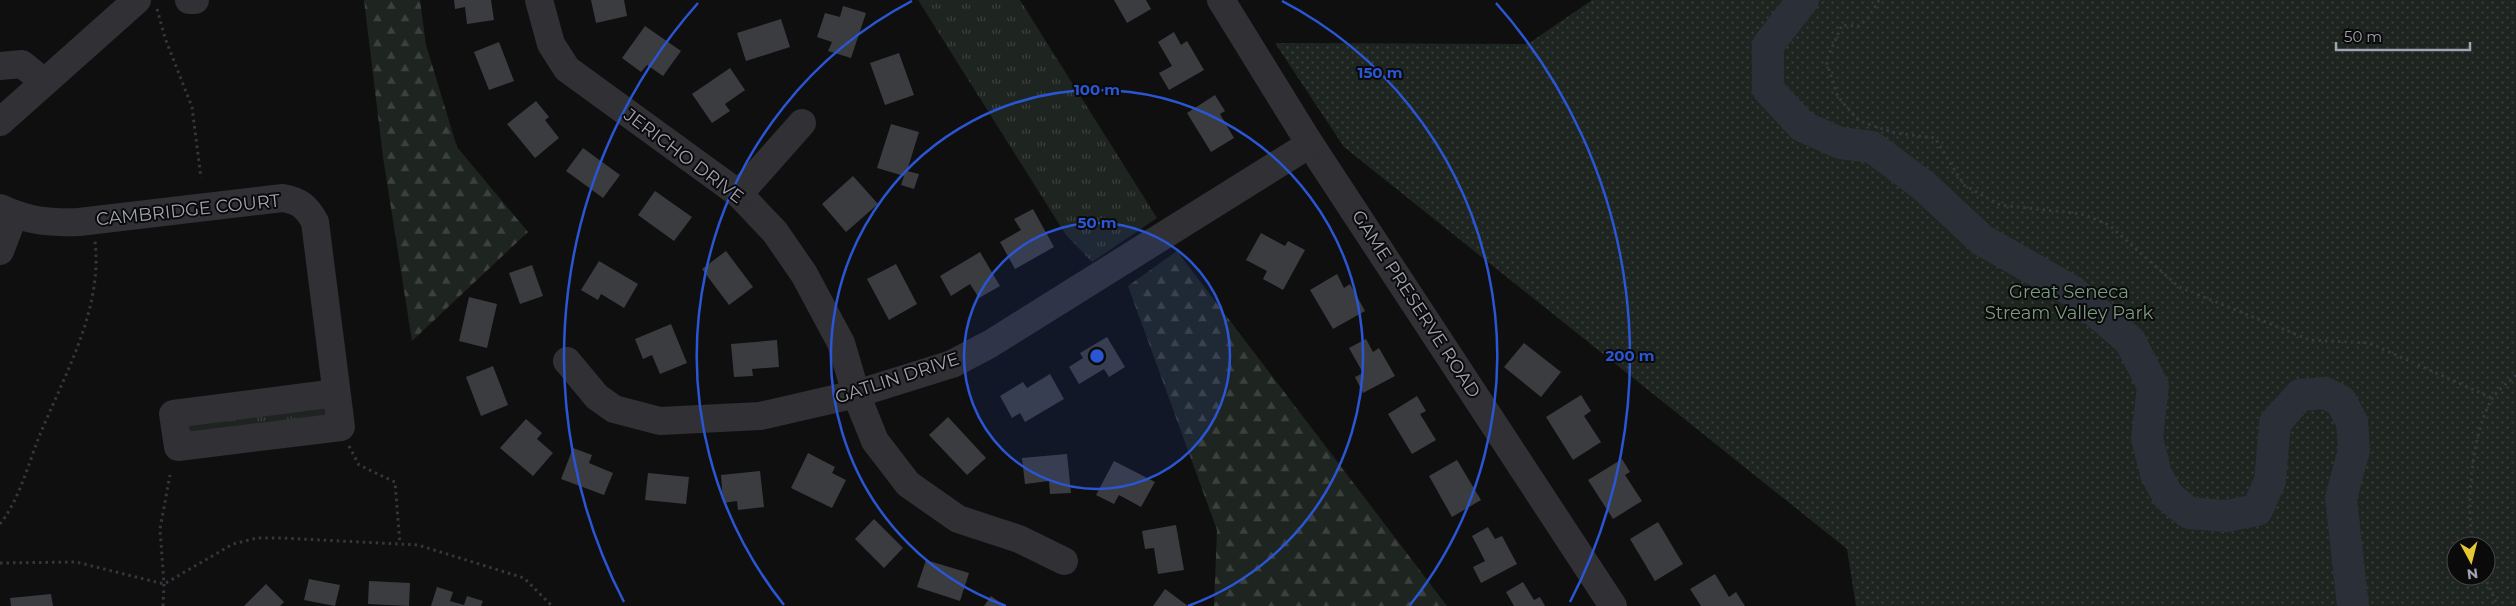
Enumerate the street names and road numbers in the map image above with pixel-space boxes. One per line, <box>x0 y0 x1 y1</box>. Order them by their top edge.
street label: JERICHO DRIVE <box>619 103 748 208</box>
street label: CAMBRIDGE COURT <box>95 189 282 231</box>
street label: GAME PRESERVE ROAD <box>1347 206 1485 402</box>
street label: GATLIN DRIVE <box>832 348 962 408</box>

